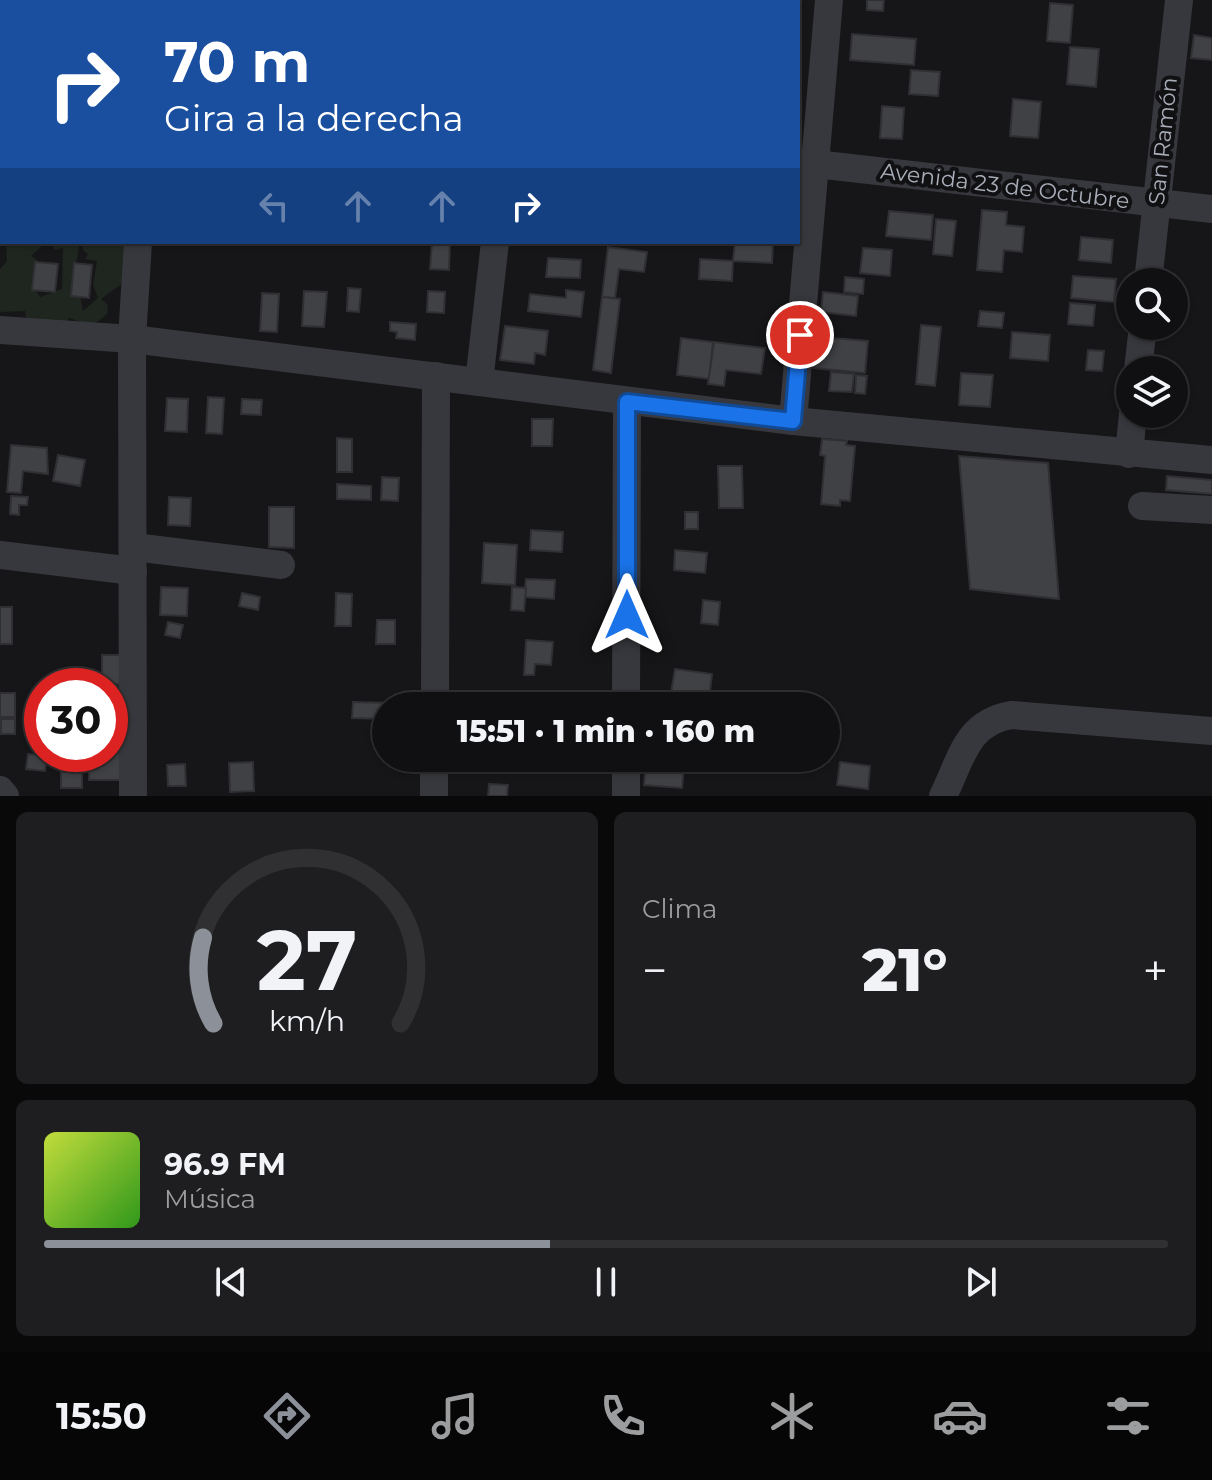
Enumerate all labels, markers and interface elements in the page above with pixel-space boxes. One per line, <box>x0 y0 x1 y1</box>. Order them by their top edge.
text: 70 m <box>164 28 310 96</box>
icon: right <box>32 32 136 136</box>
street label: San Ramón <box>1143 76 1183 206</box>
text: Gira a la derecha <box>164 96 464 140</box>
street label: Avenida 23 de Octubre <box>879 157 1131 215</box>
icon: left <box>252 184 296 228</box>
icon: ahead <box>336 184 380 228</box>
icon: ahead <box>420 184 464 228</box>
icon: right <box>504 184 548 228</box>
map controls <box>1116 268 1188 428</box>
button: search <box>1116 268 1188 340</box>
pin <box>766 301 834 369</box>
icon: arrive <box>778 313 822 357</box>
button: layers <box>1116 356 1188 428</box>
position arrow <box>585 573 669 657</box>
speed limit sign: 30 <box>24 668 128 772</box>
text: 15:51 · 1 min · 160 m <box>457 713 755 750</box>
text: Clima <box>642 893 717 925</box>
text: 27 <box>257 909 357 1011</box>
text: 21° <box>862 933 948 1006</box>
text: − <box>642 943 667 997</box>
text: + <box>1143 943 1168 997</box>
text: km/h <box>269 1003 345 1038</box>
text: 96.9 FM <box>164 1146 286 1183</box>
text: Música <box>164 1183 256 1215</box>
icon: previous <box>209 1260 253 1304</box>
icon: pause <box>584 1260 628 1304</box>
icon: next <box>959 1260 1003 1304</box>
icon: directions <box>259 1388 315 1444</box>
icon: music <box>427 1388 483 1444</box>
icon: phone <box>595 1388 651 1444</box>
icon: climate <box>764 1388 820 1444</box>
icon: car <box>932 1388 988 1444</box>
icon: filters <box>1100 1388 1156 1444</box>
text: 15:50 <box>56 1394 147 1438</box>

